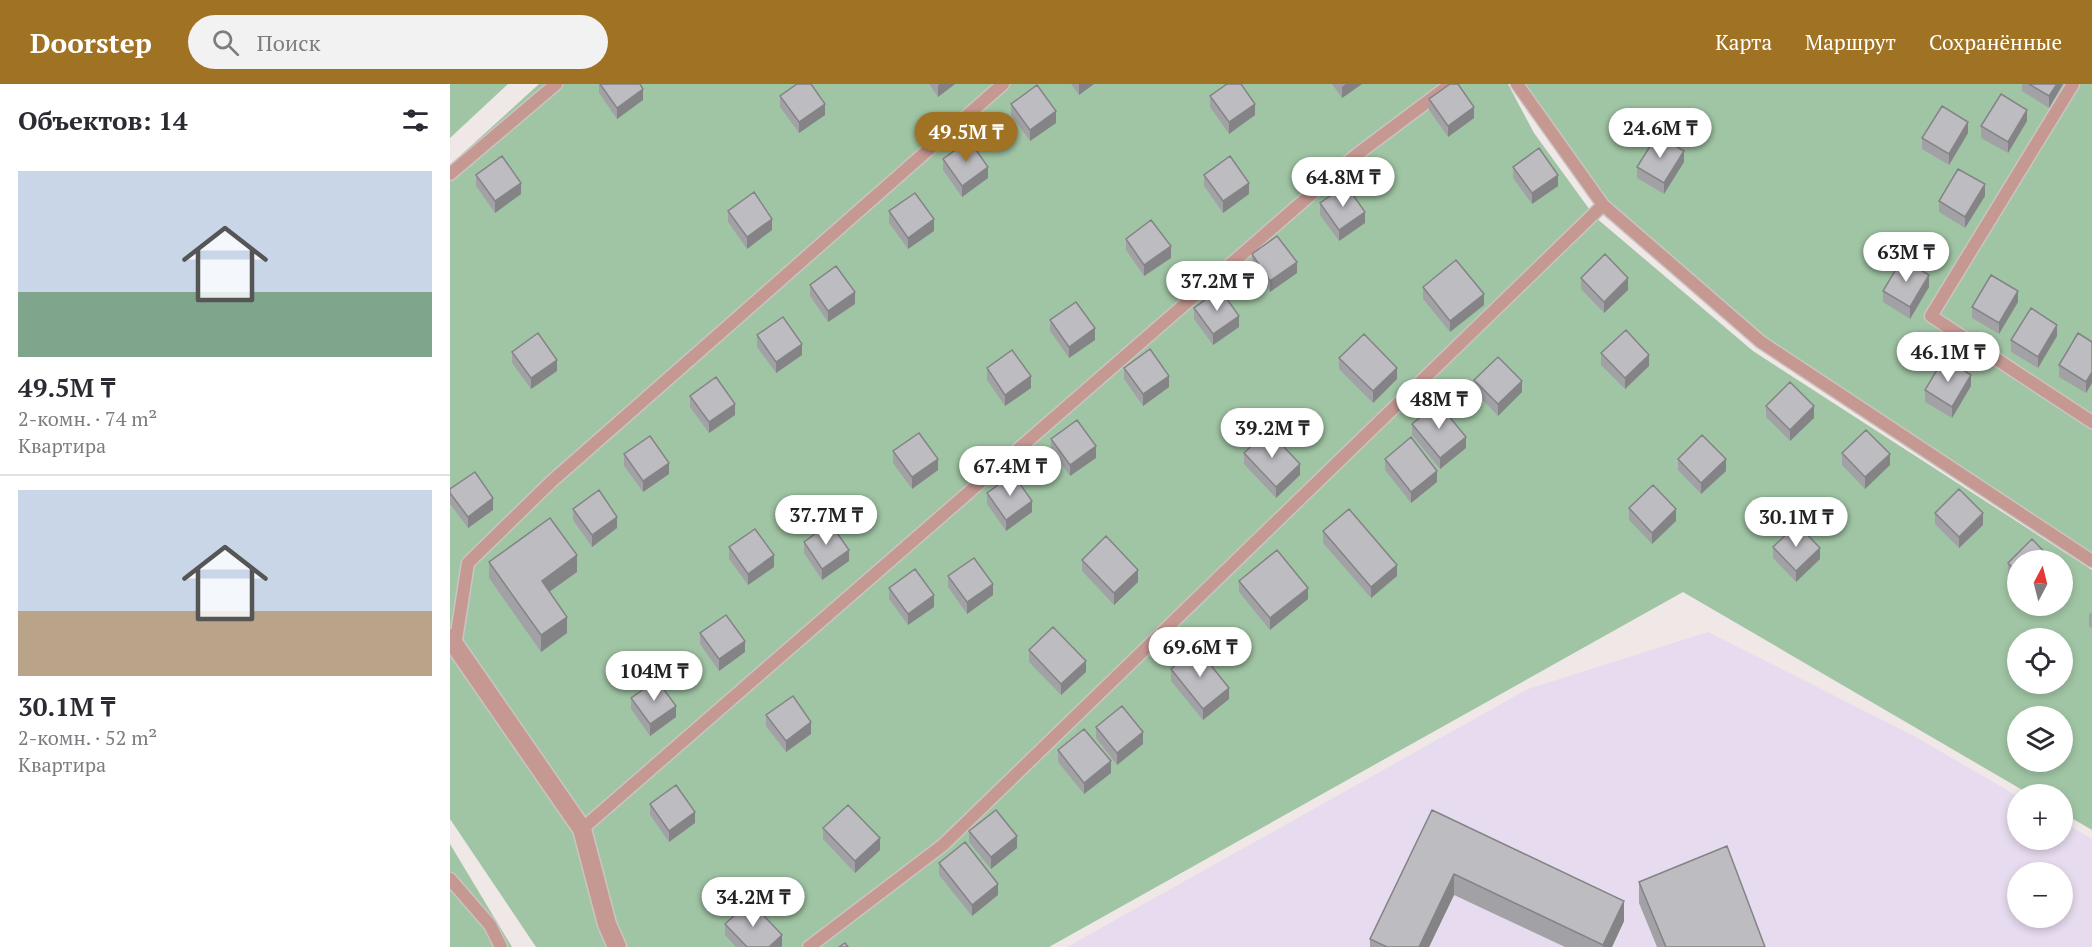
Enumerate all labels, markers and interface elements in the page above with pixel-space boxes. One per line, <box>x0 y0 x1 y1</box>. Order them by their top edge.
search box <box>188 15 608 69</box>
text: Doorstep <box>30 24 152 61</box>
icon: search <box>209 26 242 59</box>
text: Поиск <box>257 28 320 57</box>
text: Карта <box>1715 28 1772 56</box>
text: Маршрут <box>1805 28 1896 56</box>
text: Сохранённые <box>1929 28 2062 56</box>
text: Объектов: 14 <box>18 103 188 137</box>
icon: filters <box>399 104 432 137</box>
pin: 24.6M ₸ <box>1605 108 1715 159</box>
pin: 49.5M ₸ <box>911 112 1021 163</box>
text: 24.6M ₸ <box>1623 114 1697 141</box>
text: 49.5M ₸ <box>929 118 1003 145</box>
pin: 64.8M ₸ <box>1288 157 1398 208</box>
text: 64.8M ₸ <box>1306 163 1380 190</box>
icon: home <box>171 210 279 318</box>
pin: 63M ₸ <box>1864 232 1948 283</box>
text: 63M ₸ <box>1877 238 1935 265</box>
pin: 37.2M ₸ <box>1162 261 1272 312</box>
text: 37.2M ₸ <box>1180 267 1254 294</box>
pin: 46.1M ₸ <box>1893 332 2003 383</box>
text: 46.1M ₸ <box>1911 338 1985 365</box>
text: 49.5M ₸ <box>18 370 115 404</box>
pin: 48M ₸ <box>1397 379 1481 430</box>
text: 48M ₸ <box>1410 385 1468 412</box>
text: 2-комн. · 74 m² <box>18 405 157 432</box>
pin: 39.2M ₸ <box>1217 408 1327 459</box>
text: 39.2M ₸ <box>1235 414 1309 441</box>
text: Квартира <box>18 432 106 459</box>
pin: 67.4M ₸ <box>955 446 1065 497</box>
text: 67.4M ₸ <box>973 452 1047 479</box>
pin: 37.7M ₸ <box>771 495 881 546</box>
pin: 30.1M ₸ <box>1741 497 1851 548</box>
text: 37.7M ₸ <box>789 501 863 528</box>
text: 30.1M ₸ <box>1759 503 1833 530</box>
icon: home <box>171 529 279 637</box>
north arrow <box>2007 550 2073 616</box>
map controls <box>2007 550 2073 928</box>
pin: 69.6M ₸ <box>1145 627 1255 678</box>
button: locate <box>2007 628 2073 694</box>
text: 69.6M ₸ <box>1163 633 1237 660</box>
pin: 104M ₸ <box>605 651 703 702</box>
text: 104M ₸ <box>620 657 688 684</box>
text: 30.1M ₸ <box>18 689 115 723</box>
button: layers <box>2007 706 2073 772</box>
text: 2-комн. · 52 m² <box>18 724 157 751</box>
text: Квартира <box>18 751 106 778</box>
button: + <box>2007 784 2073 850</box>
button: − <box>2007 862 2073 928</box>
pin: 34.2M ₸ <box>698 877 808 928</box>
text: 34.2M ₸ <box>716 883 790 910</box>

